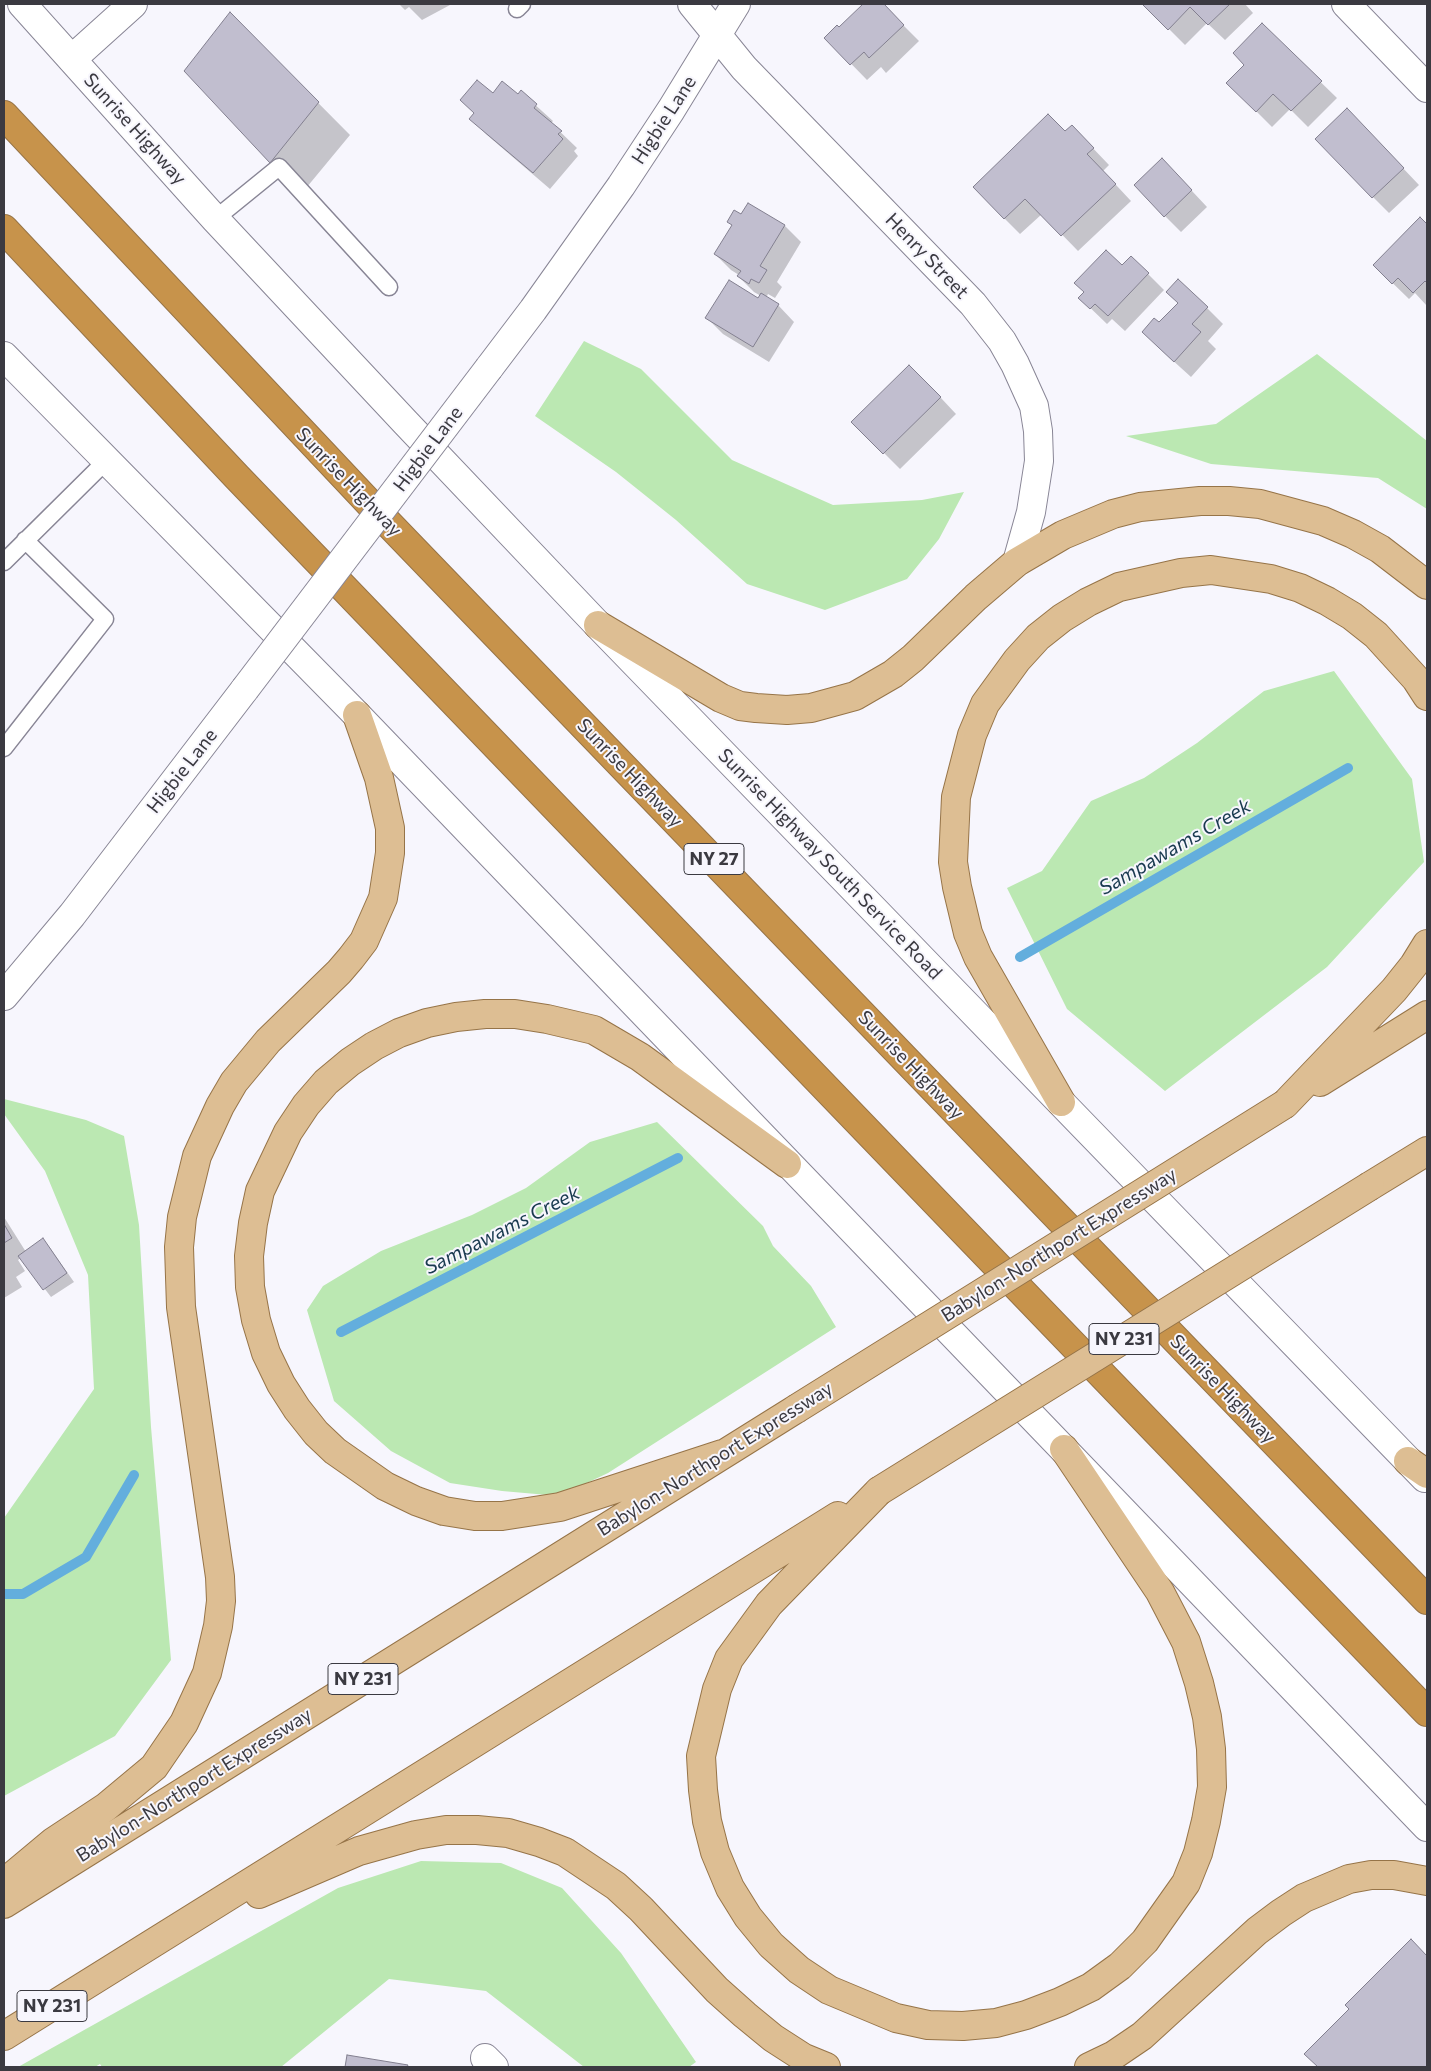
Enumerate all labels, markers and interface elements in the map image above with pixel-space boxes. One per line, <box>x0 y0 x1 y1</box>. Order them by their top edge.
street label: Sunrise Highway <box>79 69 191 189</box>
street label: Higbie Lane <box>627 71 701 169</box>
street label: Henry Street <box>881 209 973 303</box>
street label: Higbie Lane <box>389 402 467 496</box>
street label: Sunrise Highway <box>291 423 407 541</box>
street label: Sunrise Highway <box>572 714 688 832</box>
street label: Higbie Lane <box>142 724 222 818</box>
street label: Sunrise Highway South Service Road <box>713 744 947 984</box>
water label: Sampawams Creek <box>1095 794 1255 900</box>
road number: NY 27 <box>684 844 744 874</box>
street label: Sunrise Highway <box>853 1006 969 1124</box>
street label: Babylon-Northport Expressway <box>937 1163 1181 1327</box>
water label: Sampawams Creek <box>420 1180 584 1280</box>
road number: NY 231 <box>1089 1324 1159 1355</box>
street label: Sunrise Highway <box>1165 1330 1281 1448</box>
street label: Babylon-Northport Expressway <box>593 1377 837 1541</box>
road number: NY 231 <box>328 1664 398 1695</box>
street label: Babylon-Northport Expressway <box>72 1703 316 1867</box>
road number: NY 231 <box>17 1990 87 2022</box>

